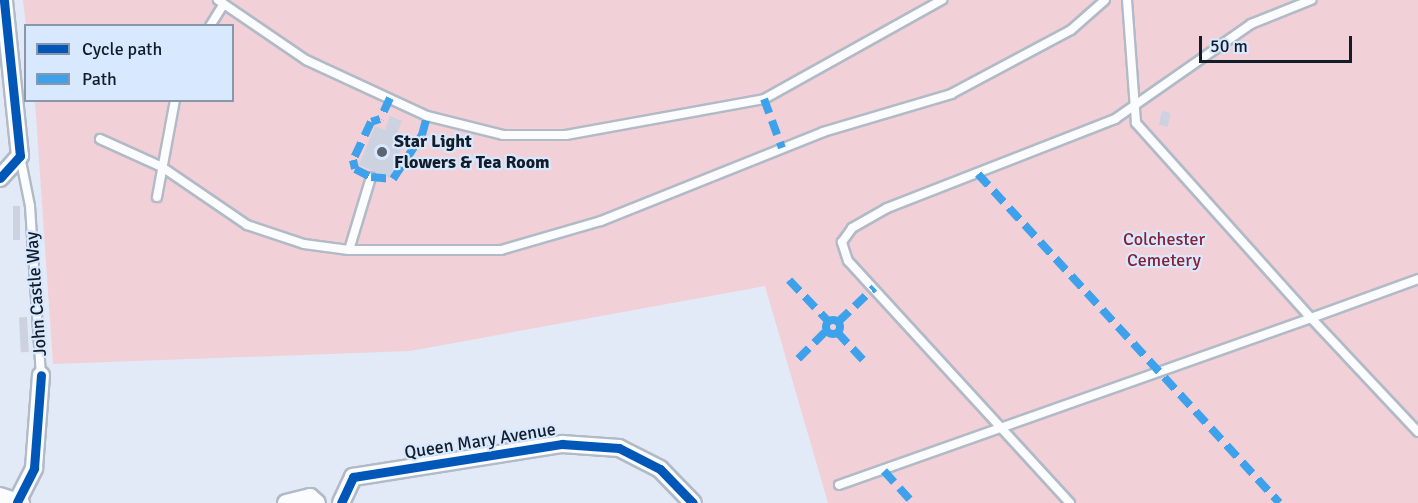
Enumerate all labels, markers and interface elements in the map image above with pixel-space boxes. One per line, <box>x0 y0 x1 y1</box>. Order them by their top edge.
legend <box>24 24 234 102</box>
scale bar <box>1202 24 1355 62</box>
text: 50 m <box>1210 35 1248 57</box>
text: Cycle path <box>82 38 162 60</box>
text: Path <box>82 68 117 90</box>
place label: Star Light Flowers & Tea Room <box>394 131 550 174</box>
marker: Star Light Flowers & Tea Room <box>375 145 389 159</box>
park label: Colchester Cemetery <box>1123 229 1205 272</box>
street label: John Castle Way <box>21 231 51 357</box>
street label: Queen Mary Avenue <box>403 418 557 464</box>

